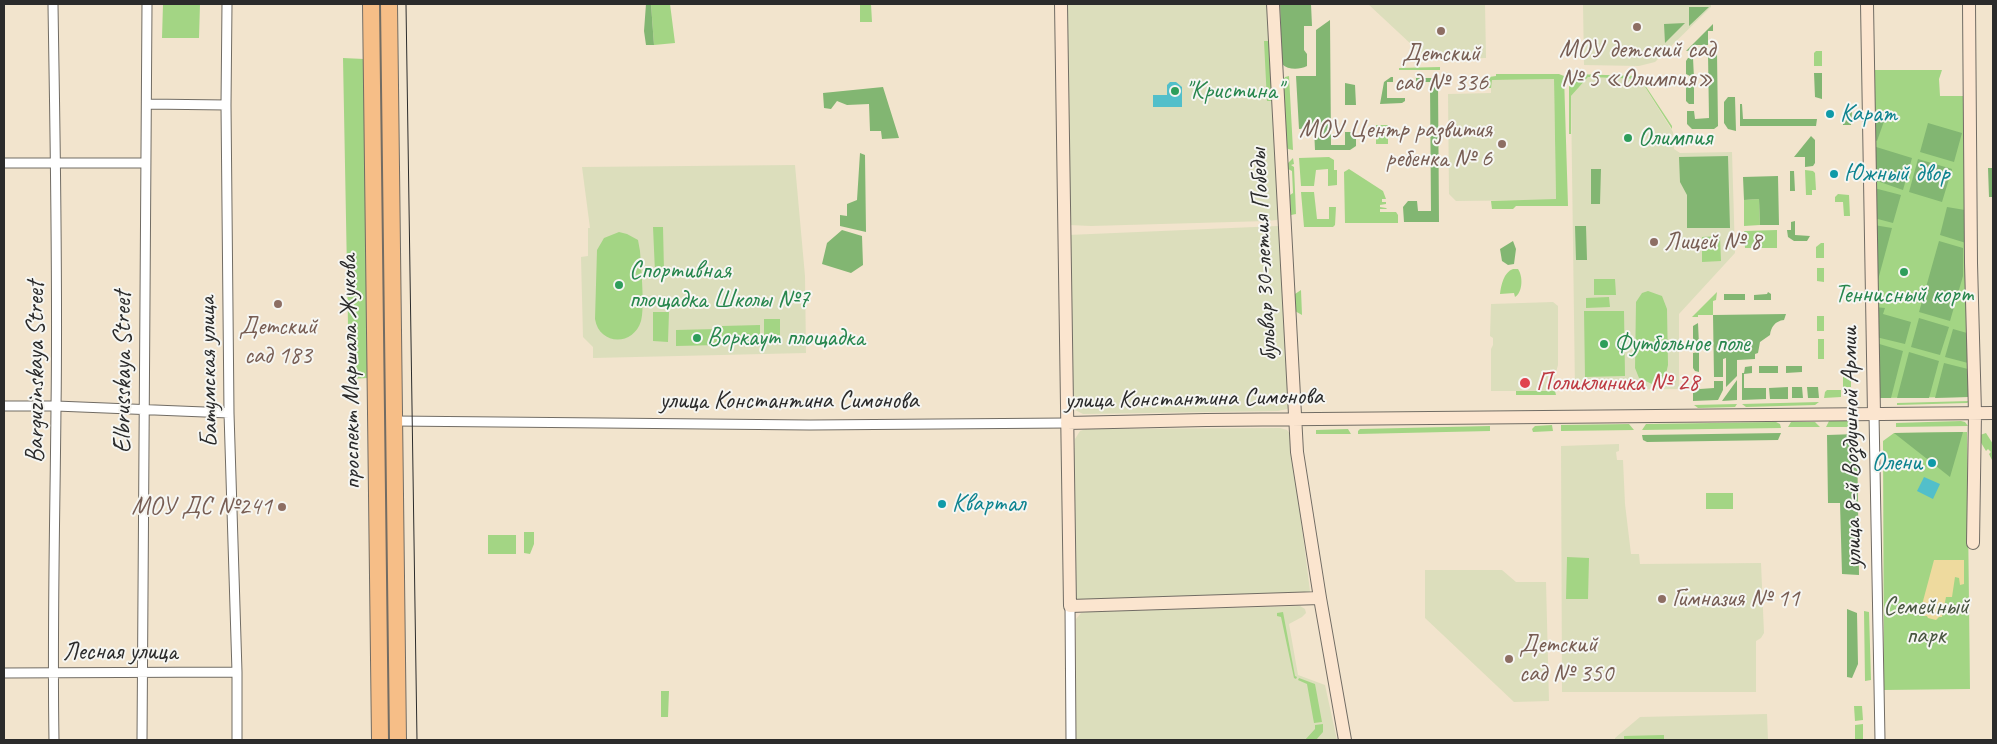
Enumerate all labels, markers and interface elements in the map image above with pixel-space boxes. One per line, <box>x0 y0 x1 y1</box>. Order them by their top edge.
marker: МОУ детский сад № 5 «Олимпия» <box>1631 21 1643 33</box>
marker: Детский сад № 336 <box>1435 25 1447 37</box>
place label: МОУ детский сад № 5 «Олимпия» <box>1559 35 1715 94</box>
place label: Детский сад № 336 <box>1394 39 1488 98</box>
place label: "Кристина" <box>1185 76 1282 106</box>
marker: "Кристина" <box>1169 85 1181 97</box>
place label: Карат <box>1840 99 1897 129</box>
marker: Карат <box>1824 108 1836 120</box>
place label: МОУ Центр развития ребенка № 6 <box>1299 115 1492 174</box>
place label: Олимпия <box>1638 123 1712 153</box>
marker: Олимпия <box>1622 132 1634 144</box>
marker: МОУ Центр развития ребенка № 6 <box>1496 138 1508 150</box>
street label: бульвар 30-летия Победы <box>1243 148 1285 362</box>
place label: Южный двор <box>1844 159 1949 189</box>
marker: Южный двор <box>1828 168 1840 180</box>
place label: Лицей № 8 <box>1664 227 1761 257</box>
marker: Лицей № 8 <box>1648 236 1660 248</box>
street label: проспект Маршала Жукова <box>334 254 368 490</box>
place label: Спортивная площадка Школы №7 <box>629 256 809 315</box>
marker: Теннисный корт <box>1898 266 1910 278</box>
marker: Спортивная площадка Школы №7 <box>613 279 625 291</box>
place label: Теннисный корт <box>1834 280 1974 310</box>
street label: Barguzinskaya Street <box>21 281 51 463</box>
street label: Elbrusskaya Street <box>108 291 138 453</box>
street label: Батумская улица <box>193 296 225 448</box>
marker: Детский сад 183 <box>272 298 284 310</box>
place label: Детский сад 183 <box>239 312 317 371</box>
place label: Воркаут площадка <box>707 323 864 353</box>
street label: улица 8-й Воздушной Армии <box>1835 326 1869 568</box>
place label: Футбольное поле <box>1614 329 1749 359</box>
marker: Воркаут площадка <box>691 332 703 344</box>
marker: Футбольное поле <box>1598 338 1610 350</box>
place label: Поликлиника № 28 <box>1536 368 1699 398</box>
marker: Поликлиника № 28 <box>1518 376 1532 390</box>
street label: улица Константина Симонова <box>1064 382 1324 416</box>
street label: улица Константина Симонова <box>660 386 918 416</box>
place label: Олени <box>1872 448 1922 478</box>
marker: Олени <box>1926 457 1938 469</box>
place label: Квартал <box>952 489 1025 519</box>
place label: МОУ ДС №241 <box>132 492 272 522</box>
marker: Квартал <box>936 498 948 510</box>
marker: МОУ ДС №241 <box>276 501 288 513</box>
place label: Гимназия № 11 <box>1672 584 1799 614</box>
park label: Семейный парк <box>1883 592 1969 651</box>
marker: Гимназия № 11 <box>1656 593 1668 605</box>
place label: Детский сад № 350 <box>1519 630 1613 689</box>
street label: Лесная улица <box>63 637 177 667</box>
marker: Детский сад № 350 <box>1503 653 1515 665</box>

